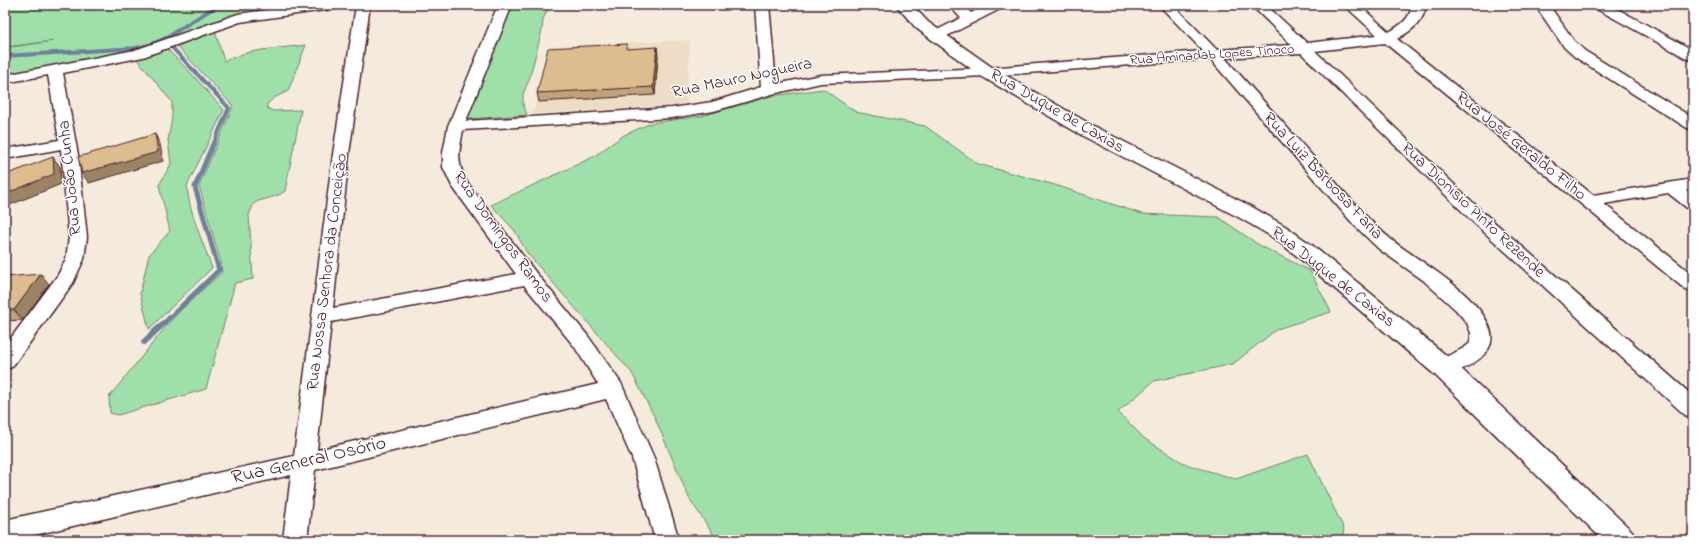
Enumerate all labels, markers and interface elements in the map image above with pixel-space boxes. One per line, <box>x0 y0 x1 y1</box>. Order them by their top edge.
street label: Rua Aminadab Lopes Tinoco <box>1129 39 1295 71</box>
street label: Rua Mauro Nogueira <box>670 51 815 107</box>
street label: Rua Duque de Caxias <box>985 62 1129 160</box>
street label: Rua José Geraldo Filho <box>1450 85 1592 207</box>
street label: Rua Luiz Barbosa Faria <box>1257 107 1389 245</box>
street label: Rua João Cunha <box>52 119 88 237</box>
street label: Rua Dionísio Pinto Rezende <box>1395 136 1551 284</box>
street label: Rua Nossa Senhora da Conceição <box>300 152 354 392</box>
street label: Rua Domingos Ramos <box>445 166 559 309</box>
street label: Rua Duque de Caxias <box>1266 220 1400 334</box>
street label: Rua General Osório <box>229 429 389 493</box>

